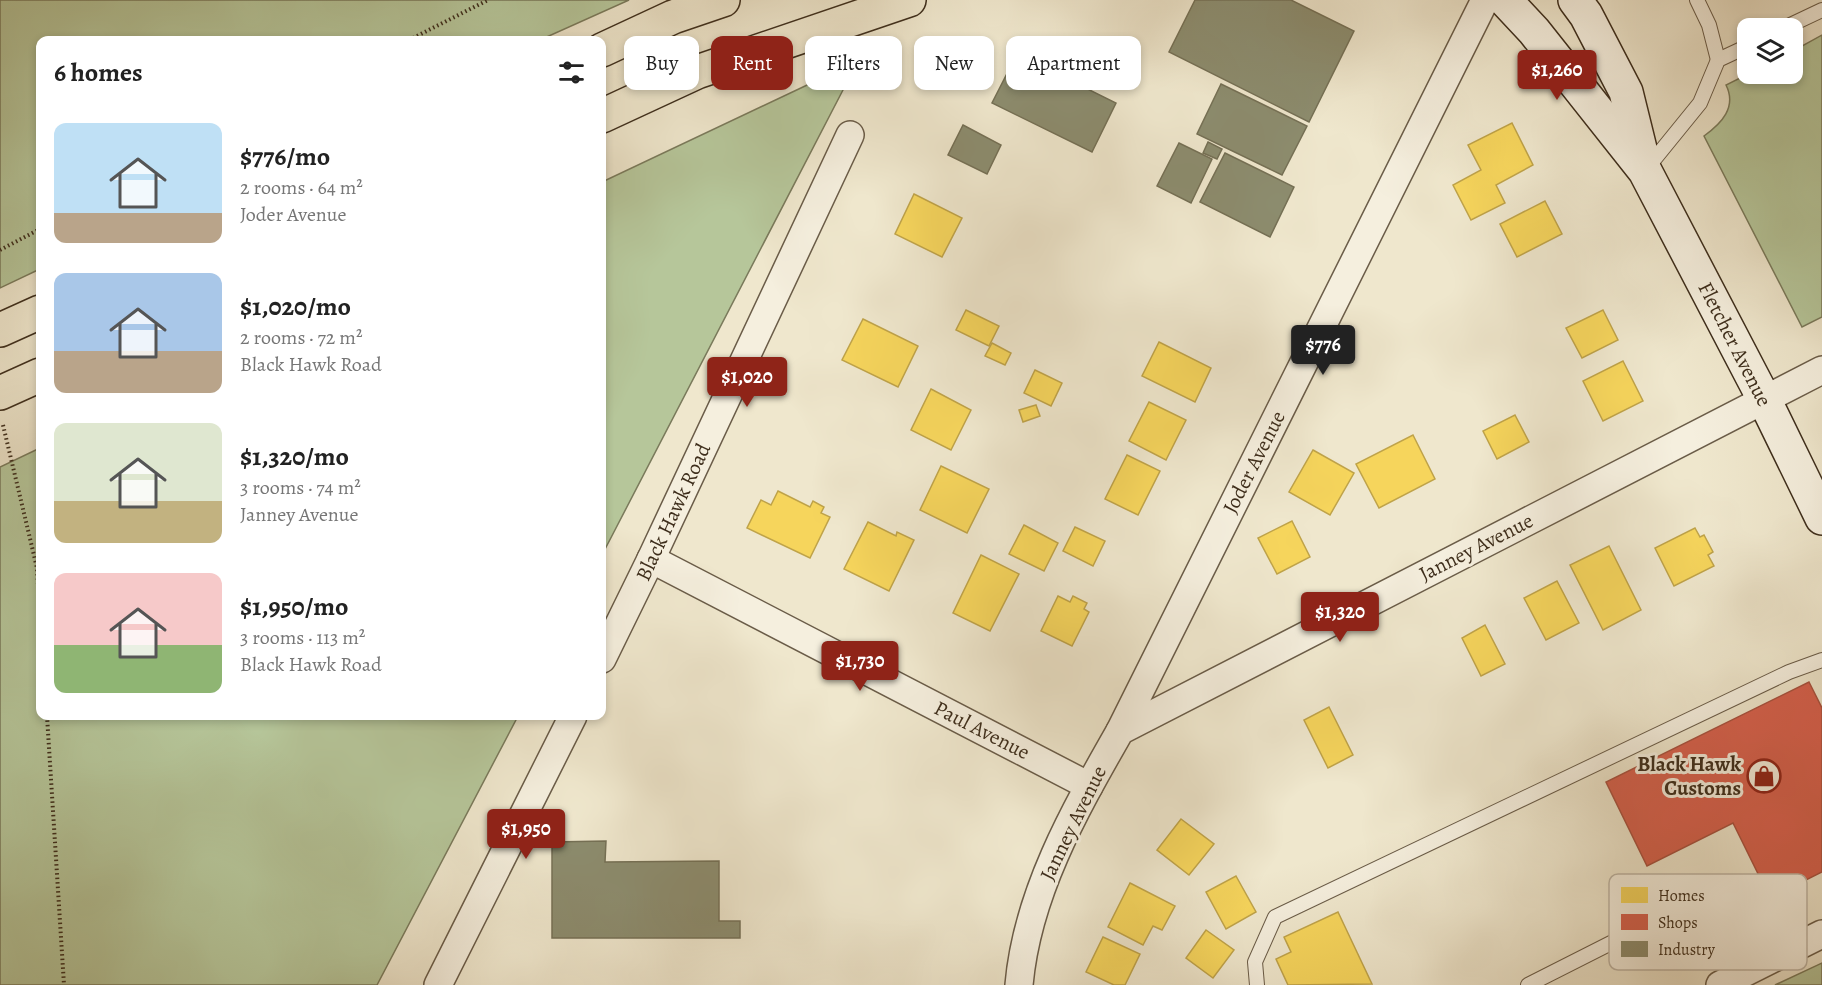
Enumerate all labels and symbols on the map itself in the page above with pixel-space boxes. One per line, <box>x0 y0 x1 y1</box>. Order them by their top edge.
pin: $1,260 <box>1508 50 1606 101</box>
street label: Fletcher Avenue <box>1692 277 1778 411</box>
pin: $776 <box>1287 325 1359 376</box>
pin: $1,020 <box>698 357 796 408</box>
street label: Joder Avenue <box>1216 406 1292 518</box>
street label: Black Hawk Road <box>629 438 717 585</box>
street label: Janney Avenue <box>1414 506 1538 588</box>
pin: $1,320 <box>1291 592 1389 643</box>
pin: $1,730 <box>811 641 909 692</box>
street label: Paul Avenue <box>929 694 1035 766</box>
place label: Black Hawk Customs <box>1637 750 1741 802</box>
shop icon: Black Hawk Customs <box>1746 758 1782 794</box>
street label: Janney Avenue <box>1033 761 1113 885</box>
pin: $1,950 <box>477 809 575 860</box>
legend <box>1609 874 1807 970</box>
text: Homes <box>1658 885 1705 907</box>
text: Shops <box>1658 912 1698 934</box>
text: Industry <box>1658 939 1716 961</box>

